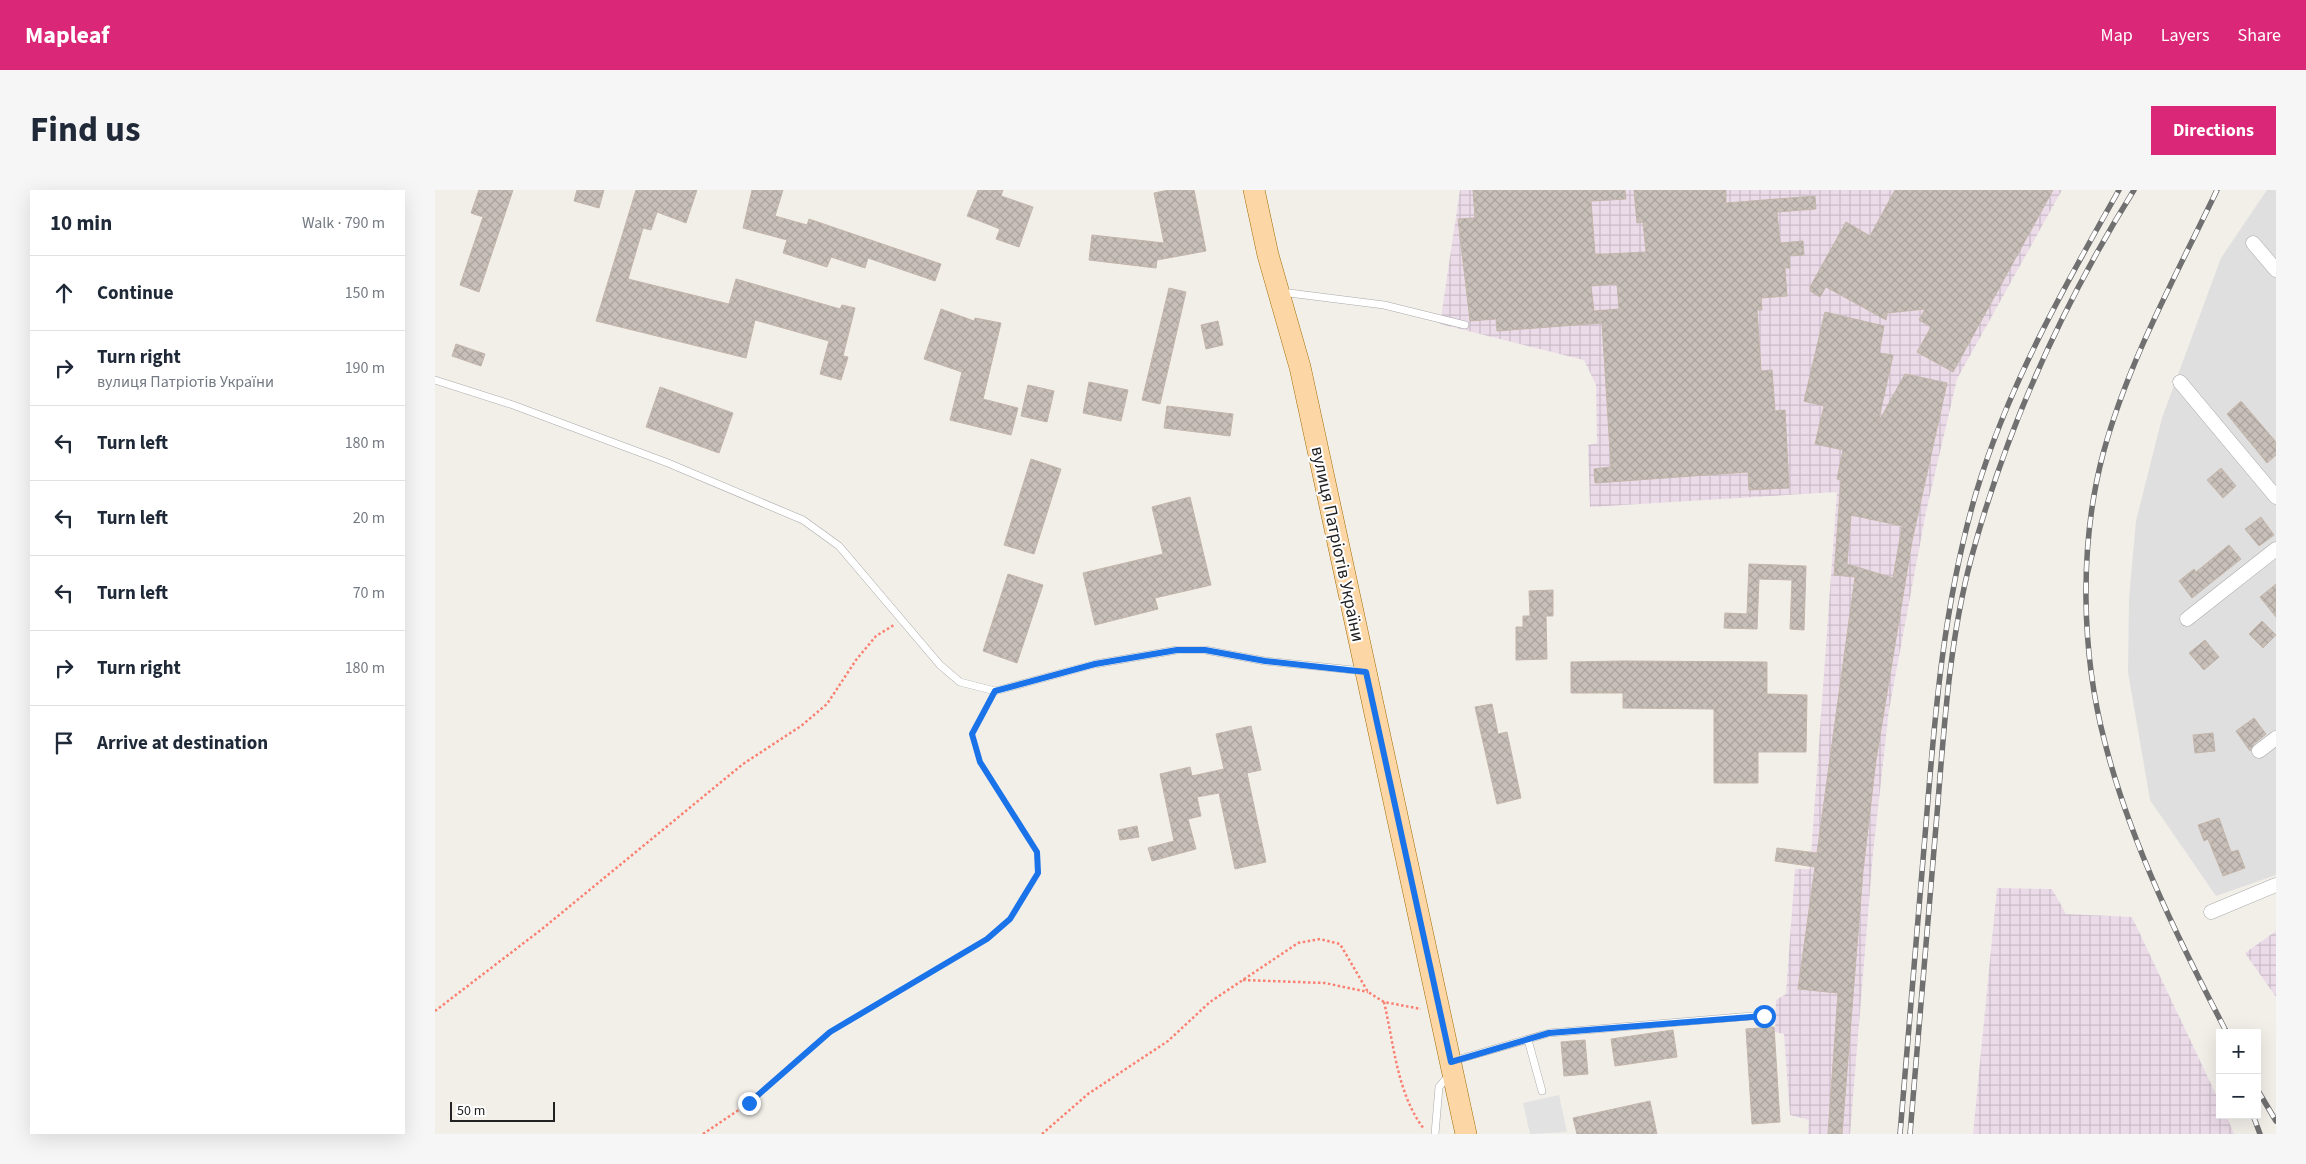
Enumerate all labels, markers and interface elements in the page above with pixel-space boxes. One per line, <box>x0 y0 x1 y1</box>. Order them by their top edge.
text: Mapleaf <box>25 18 110 53</box>
text: Map <box>2101 23 2133 48</box>
text: Layers <box>2161 23 2210 48</box>
text: Share <box>2238 23 2281 48</box>
text: Find us <box>30 105 140 155</box>
button: Directions <box>2151 106 2276 155</box>
text: 10 min <box>50 208 112 238</box>
text: Walk · 790 m <box>302 212 385 234</box>
icon: ahead <box>50 279 78 307</box>
text: Continue <box>97 280 174 307</box>
text: 150 m <box>345 282 385 304</box>
text: Turn right <box>97 344 181 371</box>
icon: right <box>50 354 78 382</box>
text: 190 m <box>345 357 385 379</box>
text: вулиця Патріотів України <box>97 371 274 393</box>
icon: left <box>50 429 78 457</box>
text: Turn left <box>97 430 168 457</box>
text: 180 m <box>345 432 385 454</box>
street label: вулиця Патріотів України <box>1305 444 1370 644</box>
icon: left <box>50 504 78 532</box>
text: Turn left <box>97 505 168 532</box>
text: 20 m <box>353 507 385 529</box>
icon: left <box>50 579 78 607</box>
text: Turn left <box>97 580 168 607</box>
text: 70 m <box>353 582 385 604</box>
icon: right <box>50 654 78 682</box>
text: Turn right <box>97 655 181 682</box>
text: 180 m <box>345 657 385 679</box>
icon: arrive <box>50 729 78 757</box>
text: Arrive at destination <box>97 730 268 757</box>
route start <box>1753 1005 1776 1028</box>
map controls <box>2216 1029 2261 1119</box>
button: + <box>2216 1029 2261 1074</box>
button: − <box>2216 1074 2261 1119</box>
route end <box>738 1092 761 1115</box>
scale bar <box>450 1099 555 1122</box>
text: 50 m <box>457 1101 485 1121</box>

